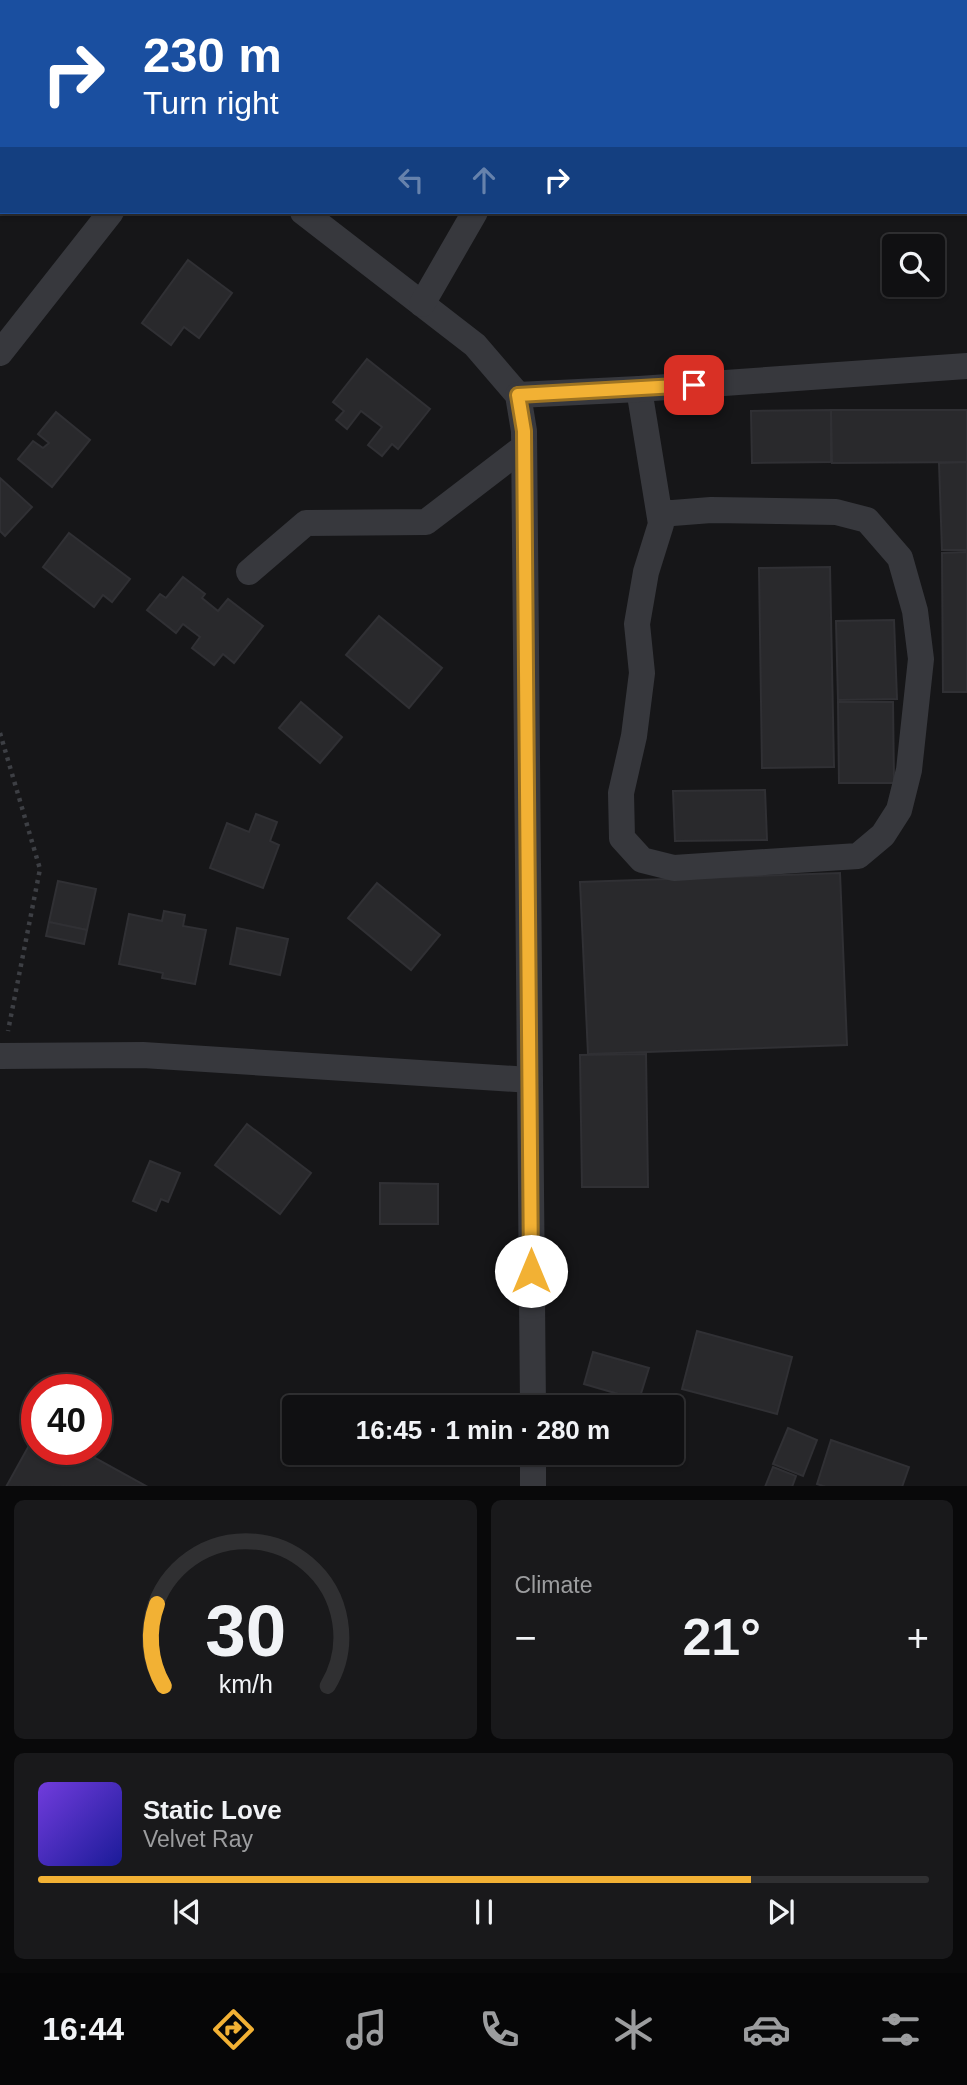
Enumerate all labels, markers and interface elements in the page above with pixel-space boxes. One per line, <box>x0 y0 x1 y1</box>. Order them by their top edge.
icon: right <box>28 28 119 119</box>
text: 230 m <box>143 28 282 82</box>
text: Turn right <box>143 85 279 121</box>
icon: left <box>392 161 430 199</box>
icon: ahead <box>465 161 503 199</box>
icon: right <box>538 161 576 199</box>
map controls <box>882 234 945 297</box>
button: search <box>882 234 945 297</box>
pin <box>664 355 724 415</box>
icon: arrive <box>675 366 713 404</box>
position arrow <box>494 1234 568 1308</box>
speed limit sign: 40 <box>21 1374 112 1465</box>
text: 16:45 · 1 min · 280 m <box>356 1415 610 1445</box>
text: Climate <box>515 1572 592 1598</box>
text: 30 <box>205 1590 286 1671</box>
text: 21° <box>682 1608 761 1666</box>
text: − <box>515 1617 537 1659</box>
text: + <box>907 1617 929 1659</box>
text: km/h <box>218 1669 272 1697</box>
text: Static Love <box>143 1795 282 1825</box>
text: Velvet Ray <box>143 1826 253 1852</box>
icon: previous <box>168 1893 206 1931</box>
icon: pause <box>465 1893 503 1931</box>
icon: next <box>762 1893 800 1931</box>
icon: directions <box>209 2005 258 2054</box>
icon: music <box>342 2005 391 2054</box>
icon: phone <box>475 2005 524 2054</box>
icon: climate <box>609 2005 658 2054</box>
icon: car <box>742 2005 791 2054</box>
icon: filters <box>876 2005 925 2054</box>
text: 16:44 <box>42 2011 124 2047</box>

